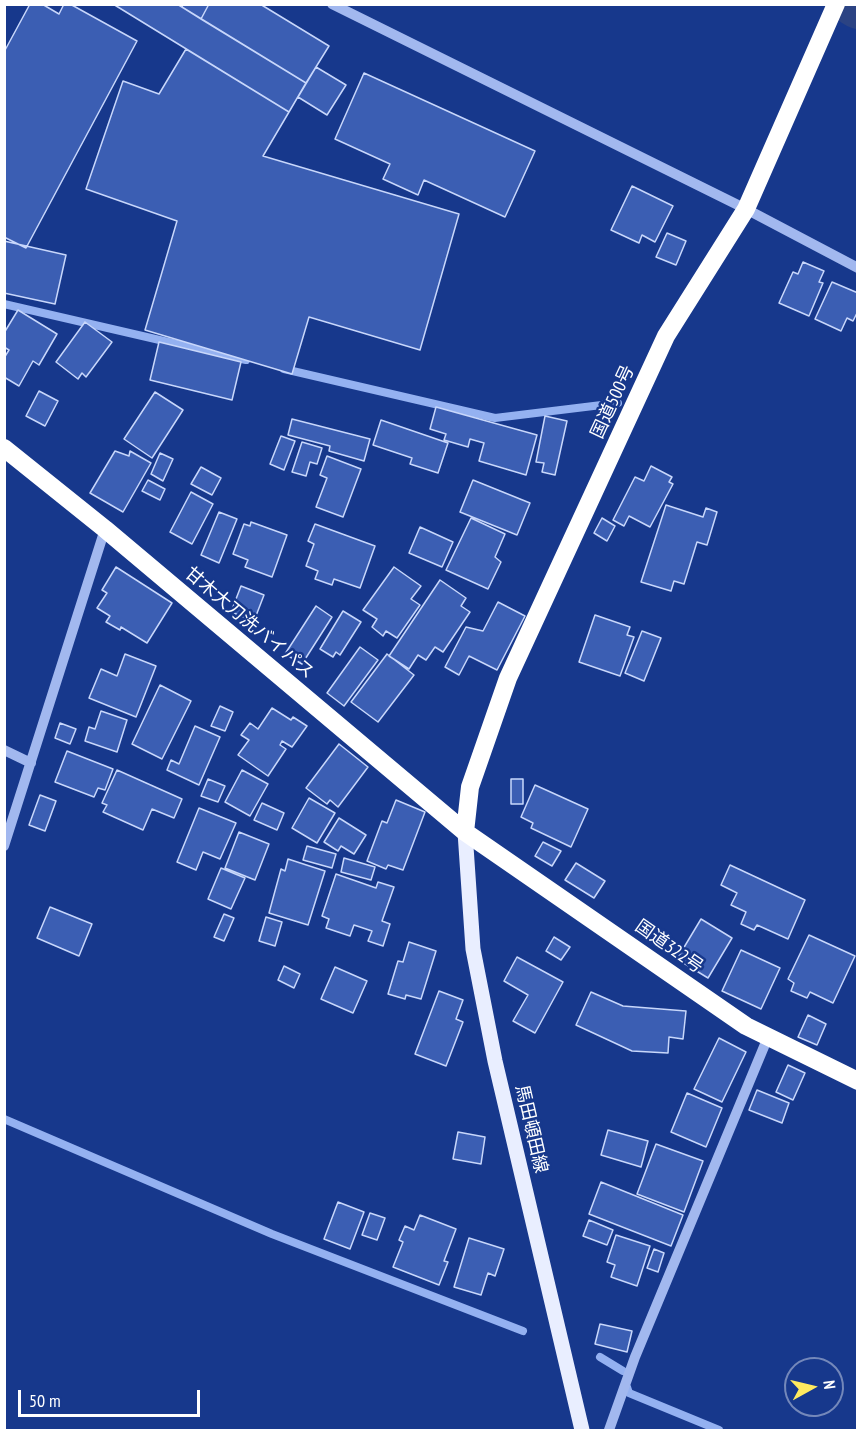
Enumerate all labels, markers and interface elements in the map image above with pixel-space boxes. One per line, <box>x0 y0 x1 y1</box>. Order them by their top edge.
street label: 国道500号 <box>587 362 639 442</box>
street label: 甘木大刀洗バイパス <box>180 563 318 683</box>
street label: 国道322号 <box>631 916 707 978</box>
street label: 馬田頓田線 <box>510 1083 552 1175</box>
north arrow <box>784 1357 844 1417</box>
scale bar <box>21 1378 202 1416</box>
text: N <box>819 1379 840 1390</box>
text: 50 m <box>29 1389 61 1412</box>

